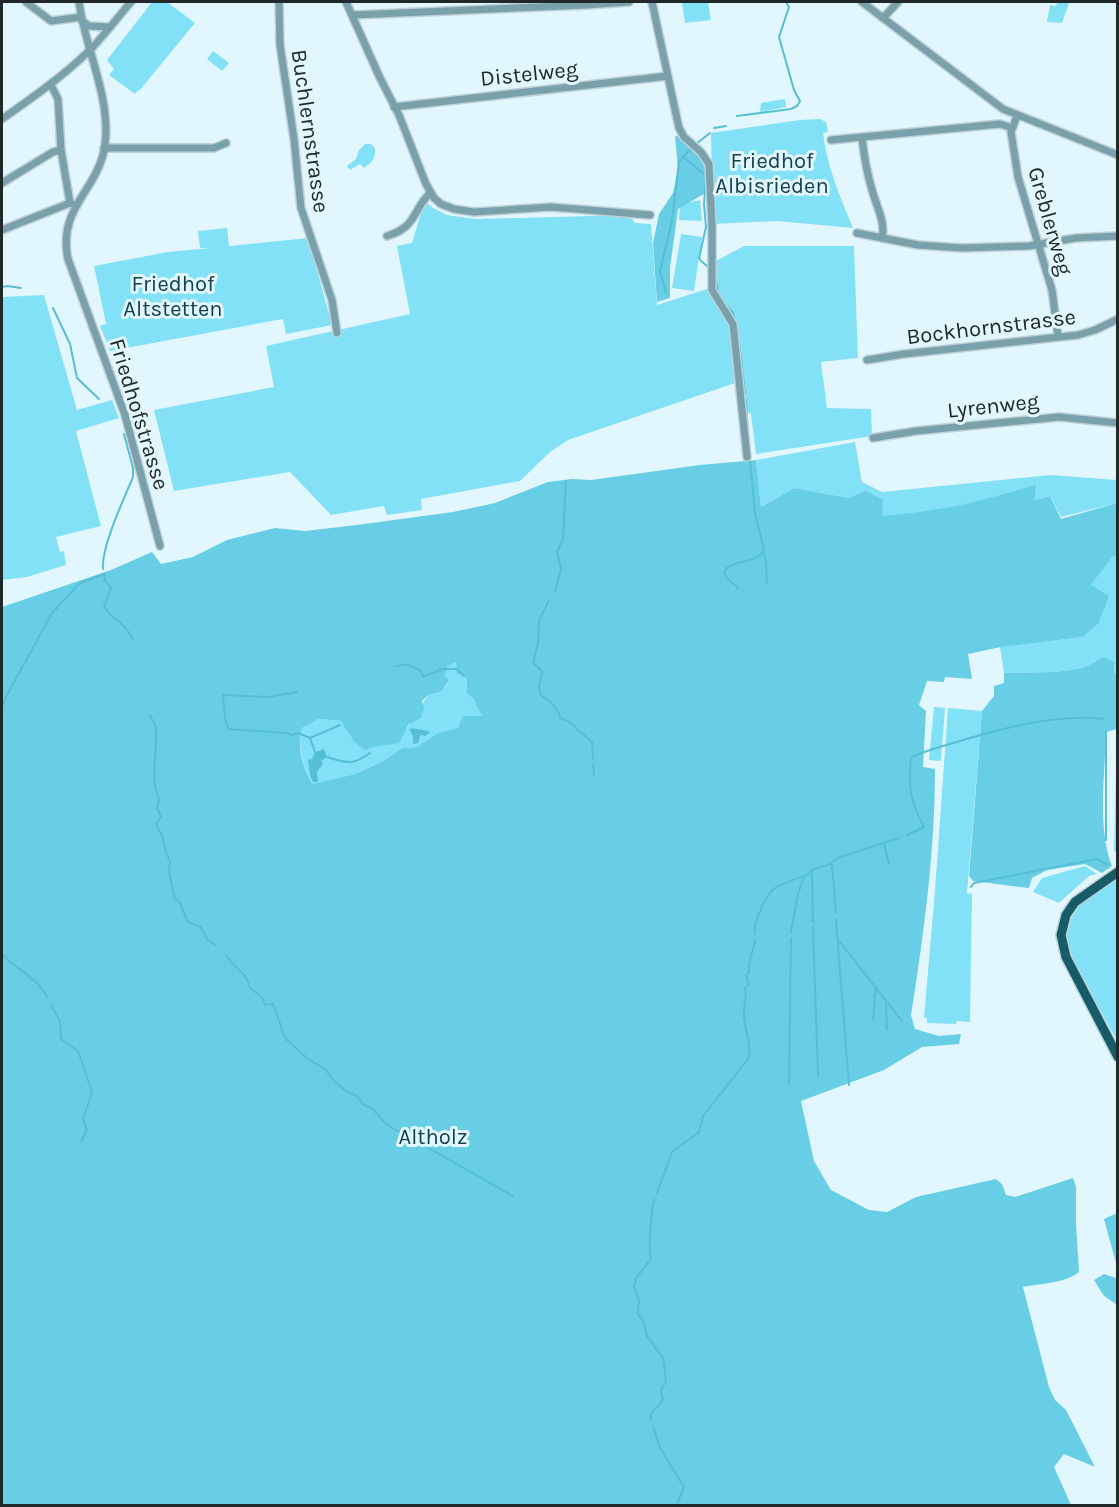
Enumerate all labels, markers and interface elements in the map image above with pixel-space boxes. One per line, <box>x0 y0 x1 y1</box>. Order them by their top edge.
street label: Buchlernstrasse <box>286 48 334 214</box>
street label: Distelweg <box>479 56 580 92</box>
park label: Friedhof Albisrieden <box>715 148 829 199</box>
street label: Greblerweg <box>1022 164 1078 279</box>
park label: Friedhof Altstetten <box>123 271 223 322</box>
street label: Bockhornstrasse <box>905 304 1077 350</box>
street label: Friedhofstrasse <box>104 335 174 493</box>
street label: Lyrenweg <box>946 388 1041 424</box>
park label: Altholz <box>399 1124 467 1150</box>

